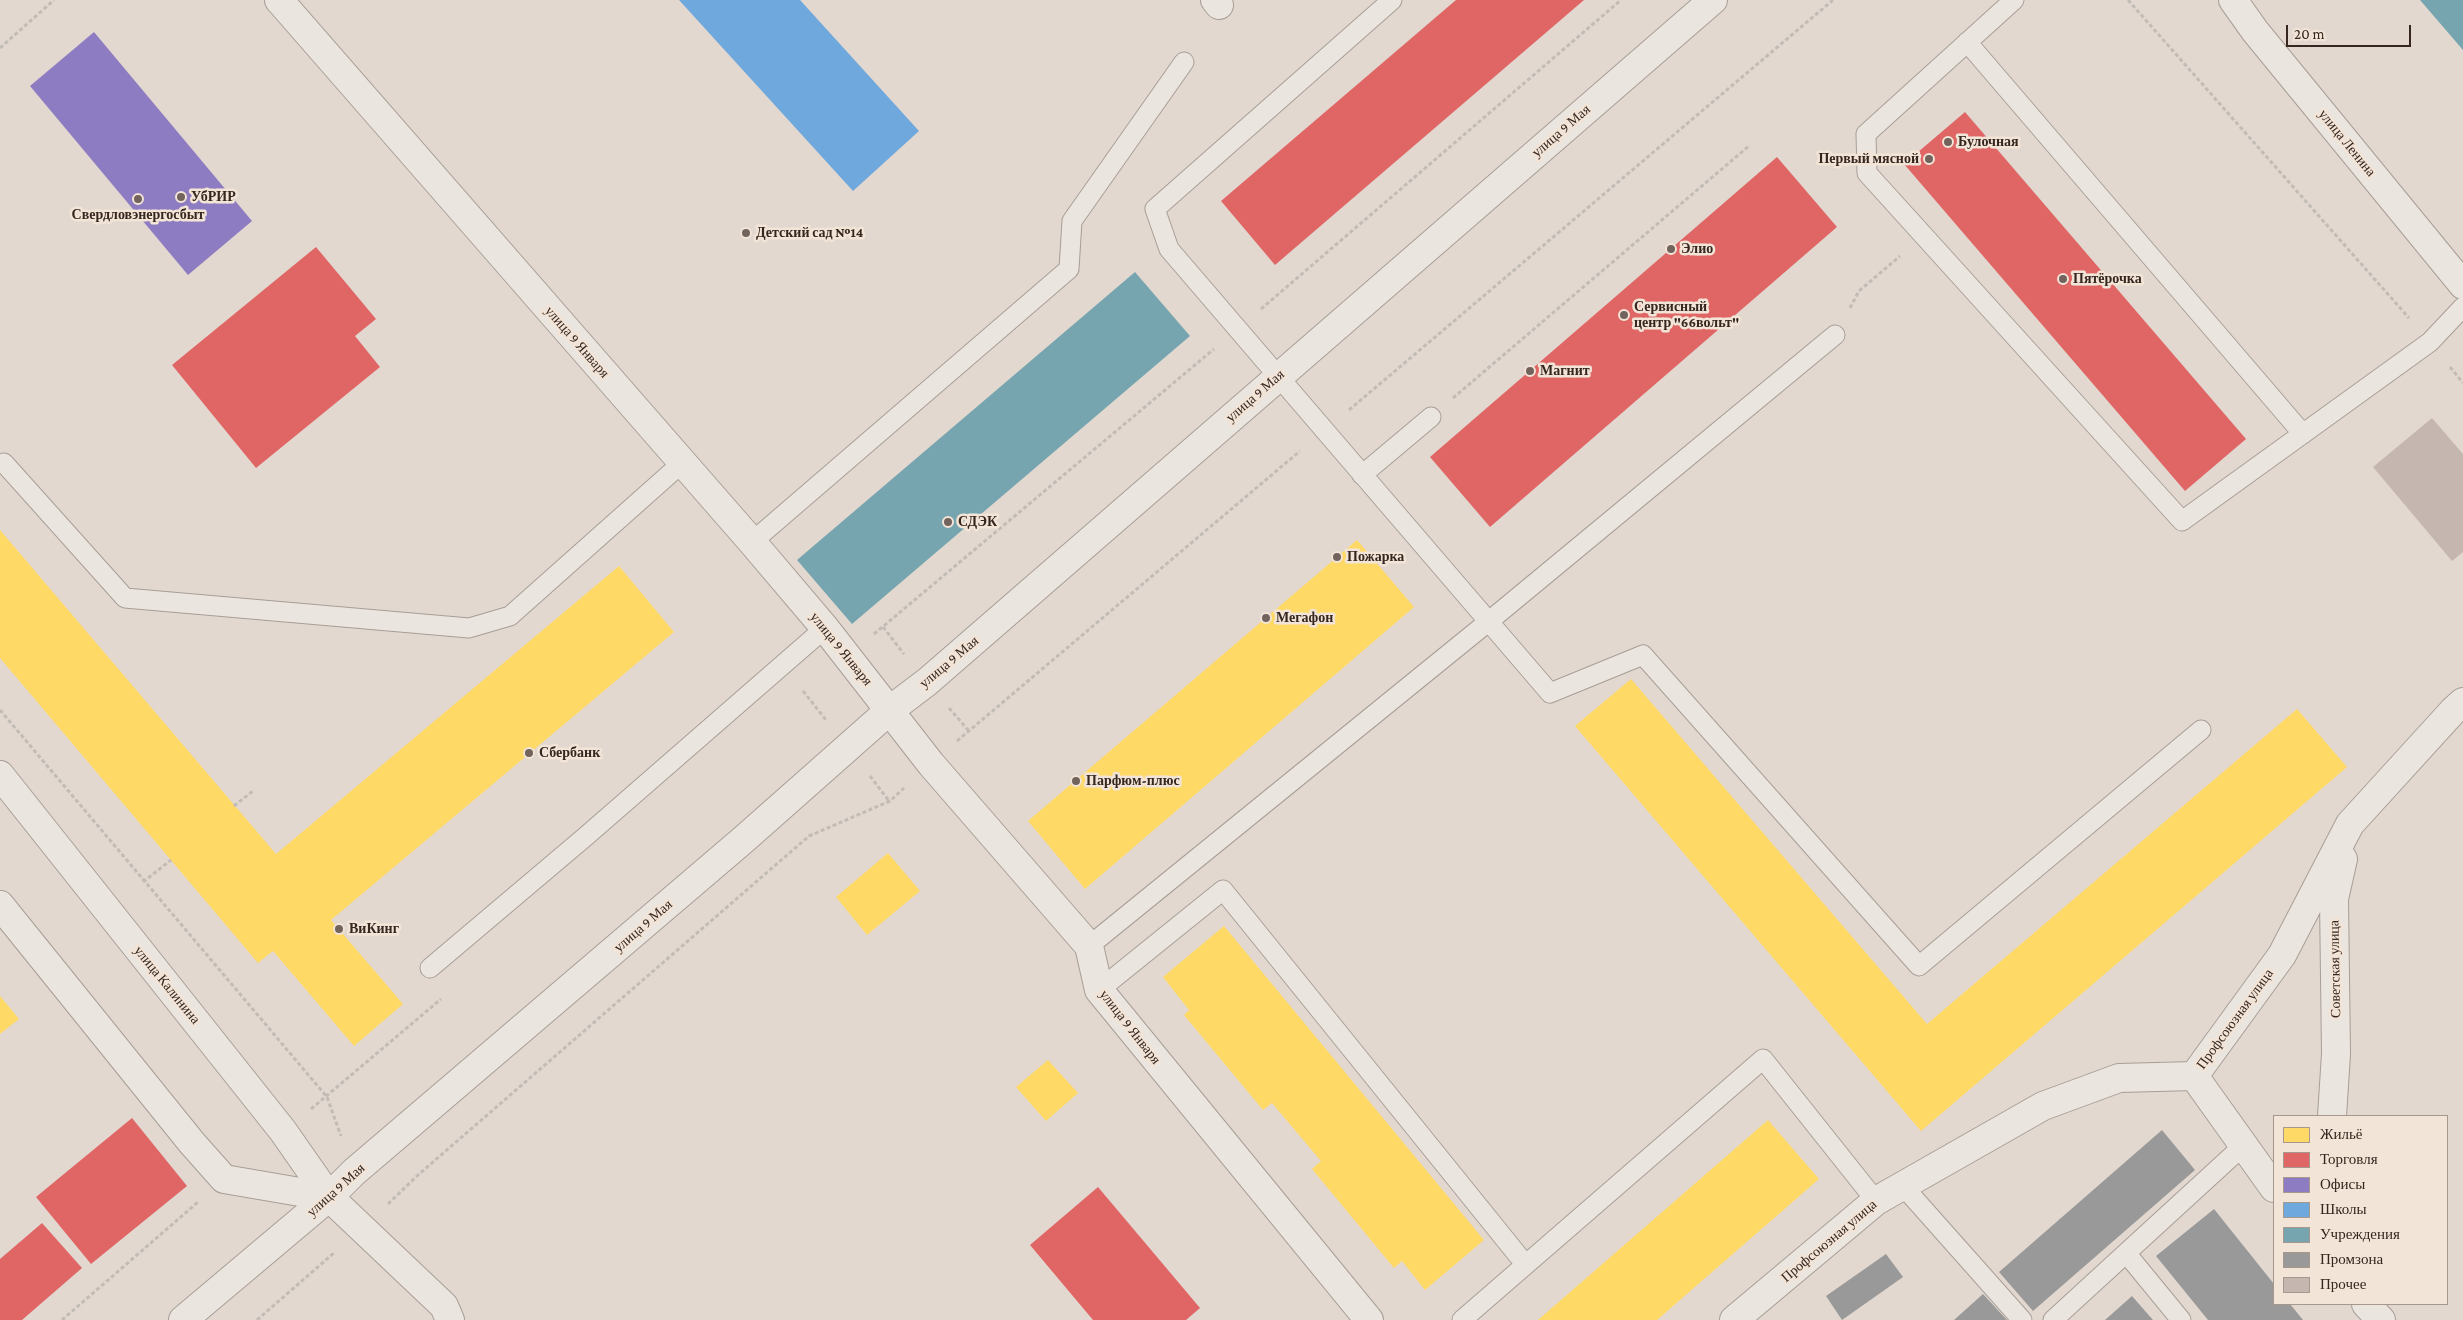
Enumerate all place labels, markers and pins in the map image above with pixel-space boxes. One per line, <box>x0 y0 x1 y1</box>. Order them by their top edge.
place label: Булочная <box>1958 134 2019 150</box>
marker: Булочная <box>1942 136 1954 148</box>
place label: Первый мясной <box>1818 151 1919 167</box>
marker: Первый мясной <box>1923 153 1935 165</box>
place label: УбРИР <box>191 189 236 205</box>
marker: УбРИР <box>175 191 187 203</box>
marker: Свердловэнергосбыт <box>132 193 144 205</box>
place label: Свердловэнергосбыт <box>72 207 204 223</box>
place label: Детский сад №14 <box>756 225 863 241</box>
marker: Детский сад №14 <box>740 227 752 239</box>
place label: Элио <box>1681 241 1713 257</box>
marker: Элио <box>1665 243 1677 255</box>
place label: Пятёрочка <box>2073 271 2142 287</box>
marker: Пятёрочка <box>2057 273 2069 285</box>
place label: Сервисный центр "66вольт" <box>1634 299 1739 332</box>
marker: Сервисный центр "66вольт" <box>1618 309 1630 321</box>
place label: Магнит <box>1540 363 1590 379</box>
marker: Магнит <box>1524 365 1536 377</box>
place label: СДЭК <box>958 514 997 530</box>
marker: СДЭК <box>942 516 954 528</box>
place label: Пожарка <box>1347 549 1404 565</box>
marker: Пожарка <box>1331 551 1343 563</box>
place label: Мегафон <box>1276 610 1333 626</box>
marker: Мегафон <box>1260 612 1272 624</box>
place label: Сбербанк <box>539 745 600 761</box>
marker: Сбербанк <box>523 747 535 759</box>
place label: Парфюм-плюс <box>1086 773 1180 789</box>
marker: Парфюм-плюс <box>1070 775 1082 787</box>
place label: ВиКинг <box>349 921 399 937</box>
marker: ВиКинг <box>333 923 345 935</box>

